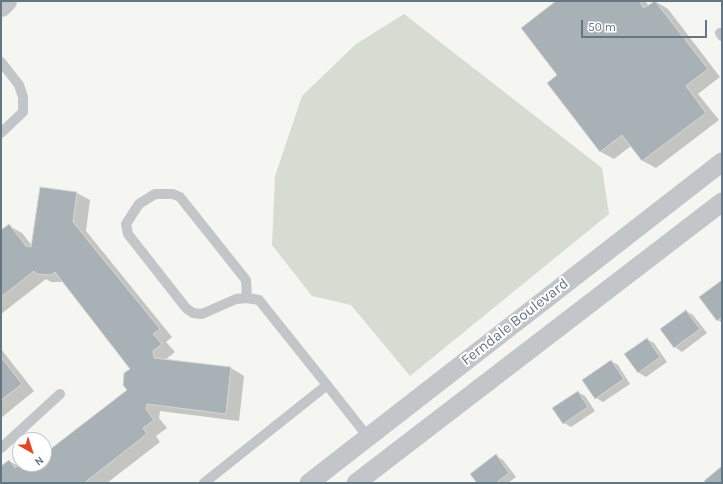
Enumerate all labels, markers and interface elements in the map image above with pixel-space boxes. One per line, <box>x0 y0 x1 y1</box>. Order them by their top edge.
scale bar <box>583 12 709 38</box>
text: 50 m <box>588 20 616 34</box>
street label: Ferndale Boulevard <box>458 275 572 369</box>
north arrow <box>12 432 52 472</box>
text: N <box>32 453 46 468</box>

